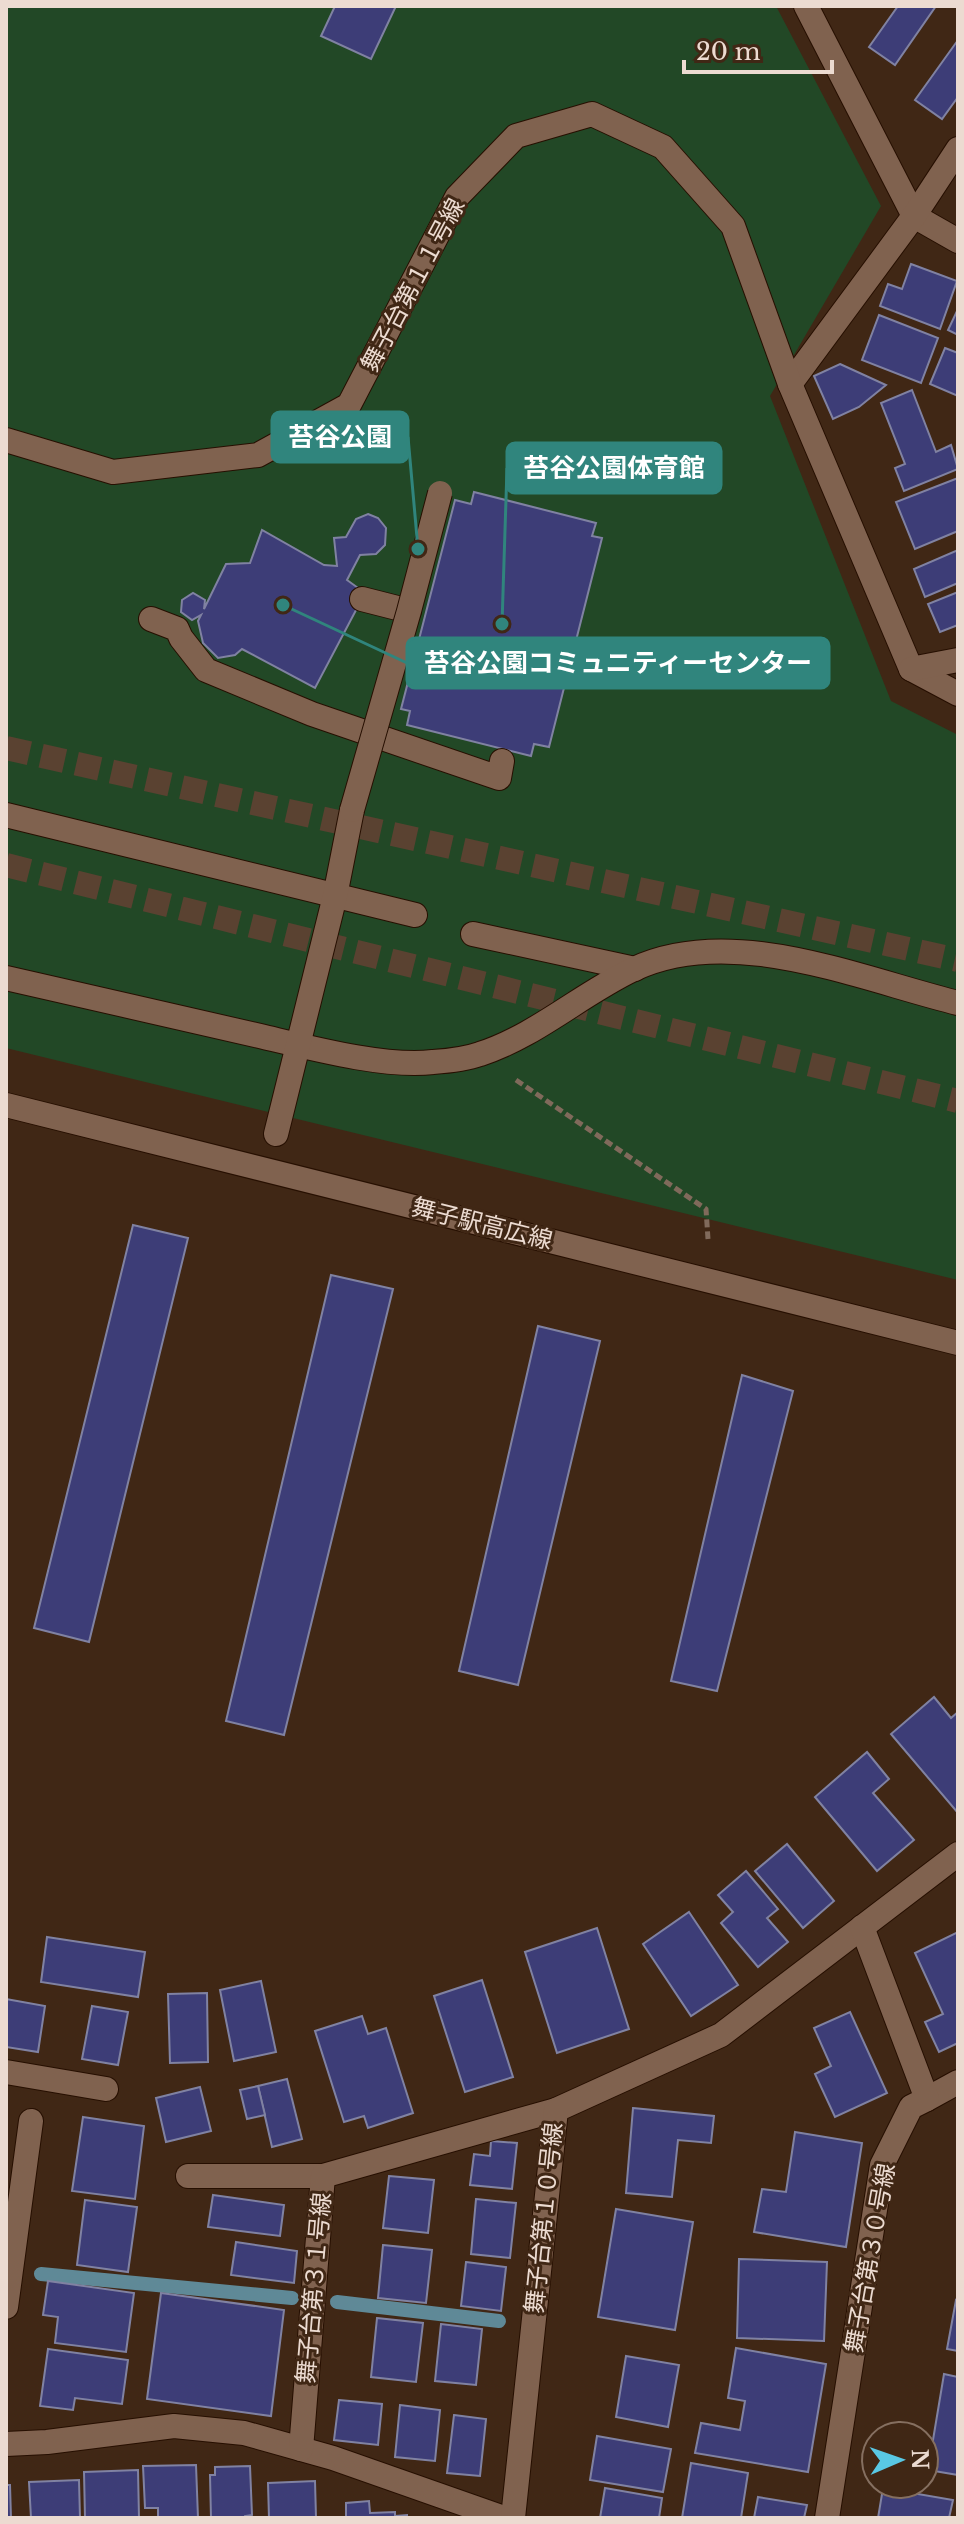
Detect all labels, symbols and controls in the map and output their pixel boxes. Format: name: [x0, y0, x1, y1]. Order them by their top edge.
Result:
scale bar: [684, 24, 832, 74]
text: 20 m: [696, 37, 761, 66]
street label: 舞子台第１１号線: [355, 193, 470, 376]
callout: 苔谷公園: [272, 412, 408, 462]
text: 苔谷公園: [288, 421, 392, 453]
callout: 苔谷公園体育館: [507, 443, 721, 493]
text: 苔谷公園体育館: [523, 452, 705, 484]
callout: 苔谷公園コミュニティーセンター: [407, 638, 829, 688]
text: 苔谷公園コミュニティーセンター: [424, 647, 812, 679]
street label: 舞子駅高広線: [409, 1192, 555, 1255]
street label: 舞子台第１０号線: [519, 2121, 568, 2315]
street label: 舞子台第３０号線: [839, 2161, 900, 2355]
street label: 舞子台第３１号線: [291, 2191, 336, 2385]
north arrow: [860, 2420, 940, 2500]
text: N: [906, 2449, 933, 2470]

